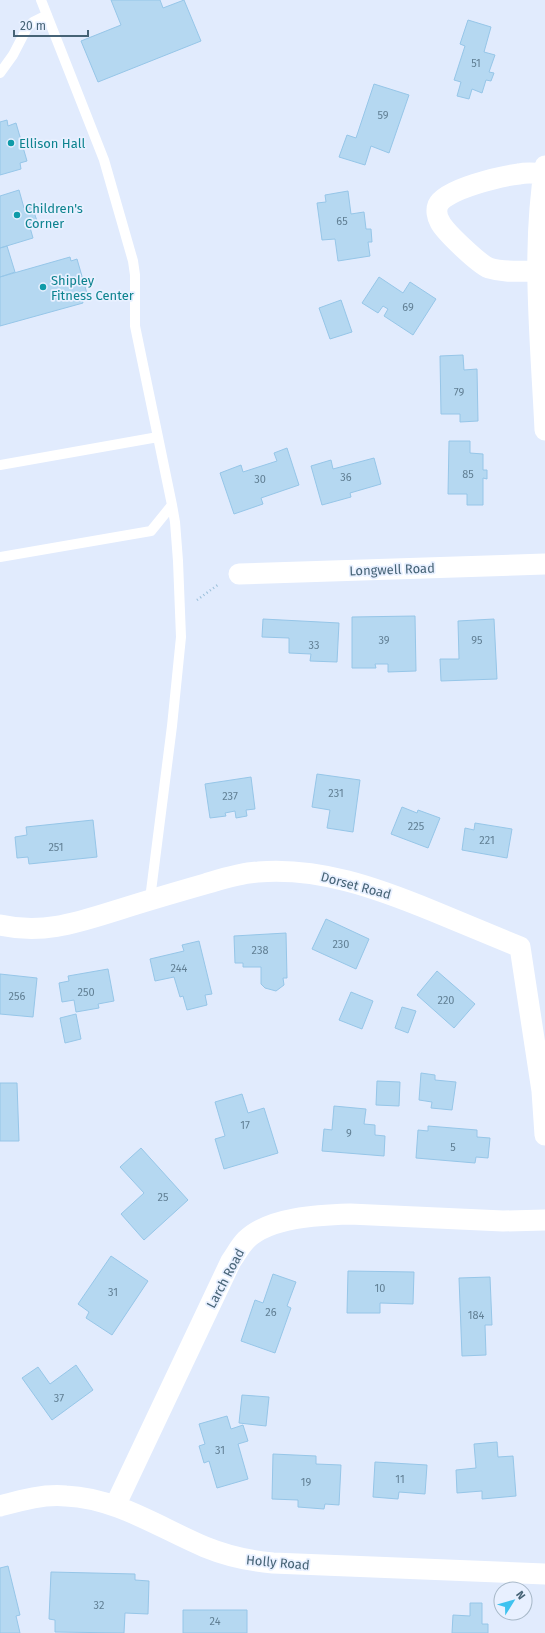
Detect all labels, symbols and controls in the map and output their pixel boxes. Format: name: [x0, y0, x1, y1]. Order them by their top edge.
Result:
scale bar: [14, 12, 88, 38]
text: 20 m: [20, 19, 46, 33]
house number: 51: [471, 57, 481, 70]
house number: 59: [377, 109, 389, 122]
place label: Ellison Hall: [19, 136, 85, 151]
marker: Ellison Hall: [6, 138, 16, 148]
place label: Children's Corner: [25, 201, 83, 231]
marker: Children's Corner: [12, 210, 22, 220]
house number: 65: [336, 215, 348, 228]
place label: Shipley Fitness Center: [51, 273, 134, 303]
marker: Shipley Fitness Center: [38, 282, 48, 292]
house number: 69: [402, 301, 414, 314]
house number: 79: [454, 386, 464, 399]
house number: 85: [462, 468, 474, 481]
house number: 36: [340, 471, 352, 484]
house number: 30: [254, 473, 266, 486]
street label: Longwell Road: [349, 561, 435, 578]
house number: 39: [378, 634, 390, 647]
house number: 95: [471, 634, 483, 647]
house number: 33: [309, 639, 319, 652]
house number: 231: [328, 787, 344, 800]
house number: 237: [222, 790, 238, 803]
house number: 225: [408, 820, 425, 833]
house number: 221: [479, 834, 495, 847]
house number: 251: [48, 841, 64, 854]
street label: Dorset Road: [319, 869, 393, 902]
house number: 230: [332, 938, 350, 951]
house number: 238: [252, 944, 268, 957]
house number: 244: [171, 962, 188, 975]
house number: 250: [77, 986, 95, 999]
house number: 256: [9, 990, 26, 1003]
house number: 220: [437, 994, 455, 1007]
house number: 17: [240, 1119, 250, 1132]
house number: 9: [346, 1127, 352, 1140]
house number: 5: [450, 1141, 456, 1154]
house number: 25: [158, 1191, 169, 1204]
street label: Larch Road: [203, 1246, 247, 1311]
house number: 10: [375, 1282, 385, 1295]
house number: 31: [108, 1286, 118, 1299]
house number: 26: [265, 1306, 277, 1319]
house number: 184: [468, 1309, 484, 1322]
house number: 37: [54, 1392, 64, 1405]
house number: 31: [215, 1444, 225, 1457]
house number: 11: [395, 1473, 405, 1486]
house number: 19: [301, 1476, 311, 1489]
street label: Holly Road: [246, 1552, 310, 1573]
north arrow: [493, 1581, 533, 1621]
text: N: [513, 1588, 528, 1602]
house number: 32: [94, 1599, 104, 1612]
house number: 24: [210, 1615, 221, 1628]

